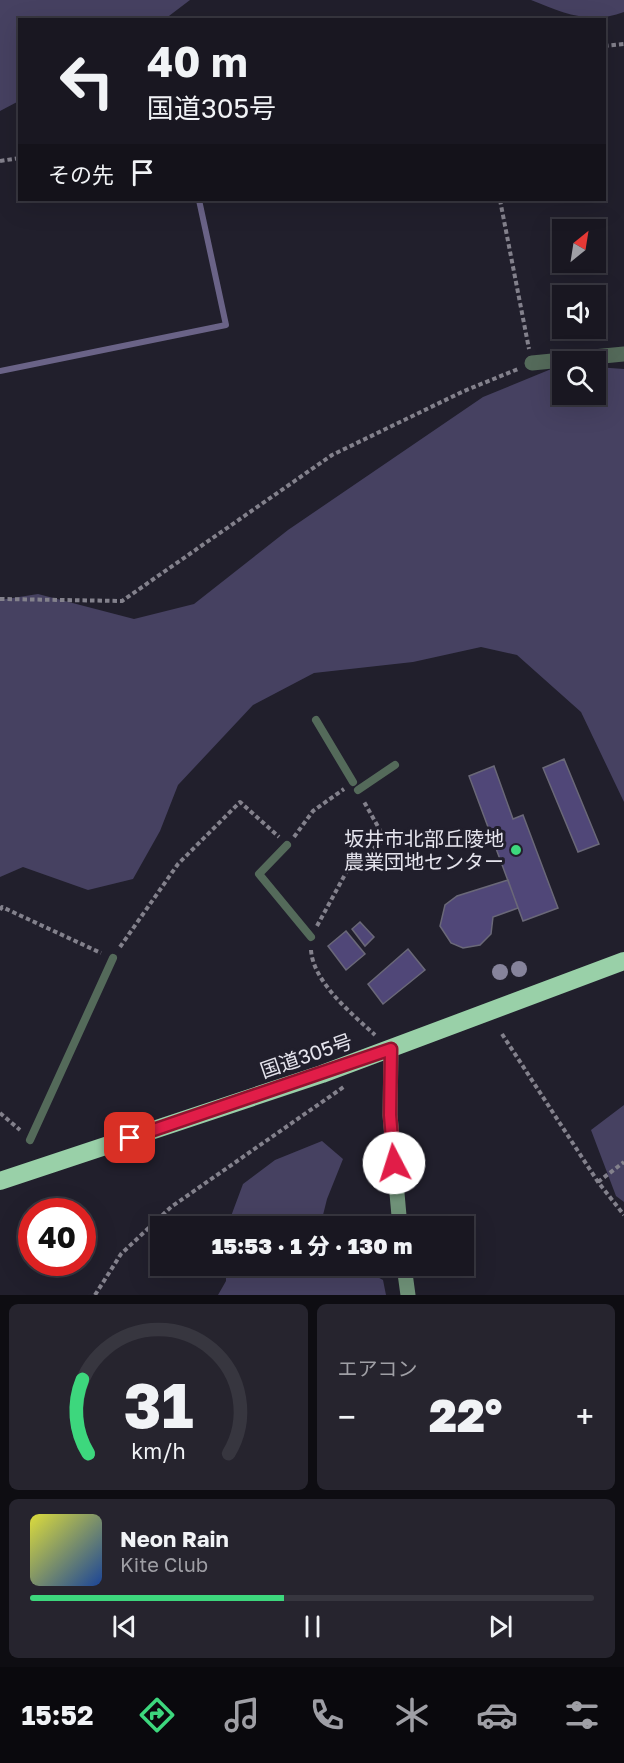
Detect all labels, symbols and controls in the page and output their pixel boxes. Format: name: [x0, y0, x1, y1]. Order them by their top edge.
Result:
text: 40 m: [147, 36, 248, 86]
icon: left: [48, 42, 126, 120]
text: 国道305号: [147, 92, 276, 124]
icon: arrive: [126, 156, 159, 189]
text: その先: [48, 161, 114, 188]
north arrow: [552, 219, 606, 273]
map controls: [552, 219, 606, 405]
button: sound: [552, 285, 606, 339]
button: search: [552, 351, 606, 405]
place label: 坂井市北部丘陵地 農業団地センター: [344, 826, 504, 873]
marker: 坂井市北部丘陵地 農業団地センター: [509, 843, 523, 857]
street label: 国道305号: [257, 1028, 355, 1082]
pin: [104, 1112, 155, 1163]
icon: arrive: [113, 1121, 146, 1154]
position arrow: [362, 1131, 426, 1195]
speed limit sign: 40: [18, 1198, 96, 1276]
text: 15:53 · 1 分 · 130 m: [212, 1232, 412, 1259]
text: エアコン: [338, 1356, 418, 1380]
text: 31: [123, 1367, 193, 1442]
text: 22°: [429, 1388, 502, 1442]
text: −: [338, 1397, 356, 1436]
text: +: [576, 1397, 594, 1436]
text: km/h: [131, 1438, 186, 1464]
text: Neon Rain: [120, 1525, 229, 1552]
text: Kite Club: [120, 1552, 208, 1576]
icon: previous: [108, 1610, 141, 1643]
icon: pause: [296, 1610, 329, 1643]
icon: next: [484, 1610, 517, 1643]
icon: directions: [136, 1694, 178, 1736]
icon: music: [221, 1694, 263, 1736]
icon: phone: [306, 1694, 348, 1736]
icon: climate: [391, 1694, 433, 1736]
icon: car: [476, 1694, 518, 1736]
icon: filters: [561, 1694, 603, 1736]
text: 15:52: [21, 1699, 93, 1731]

